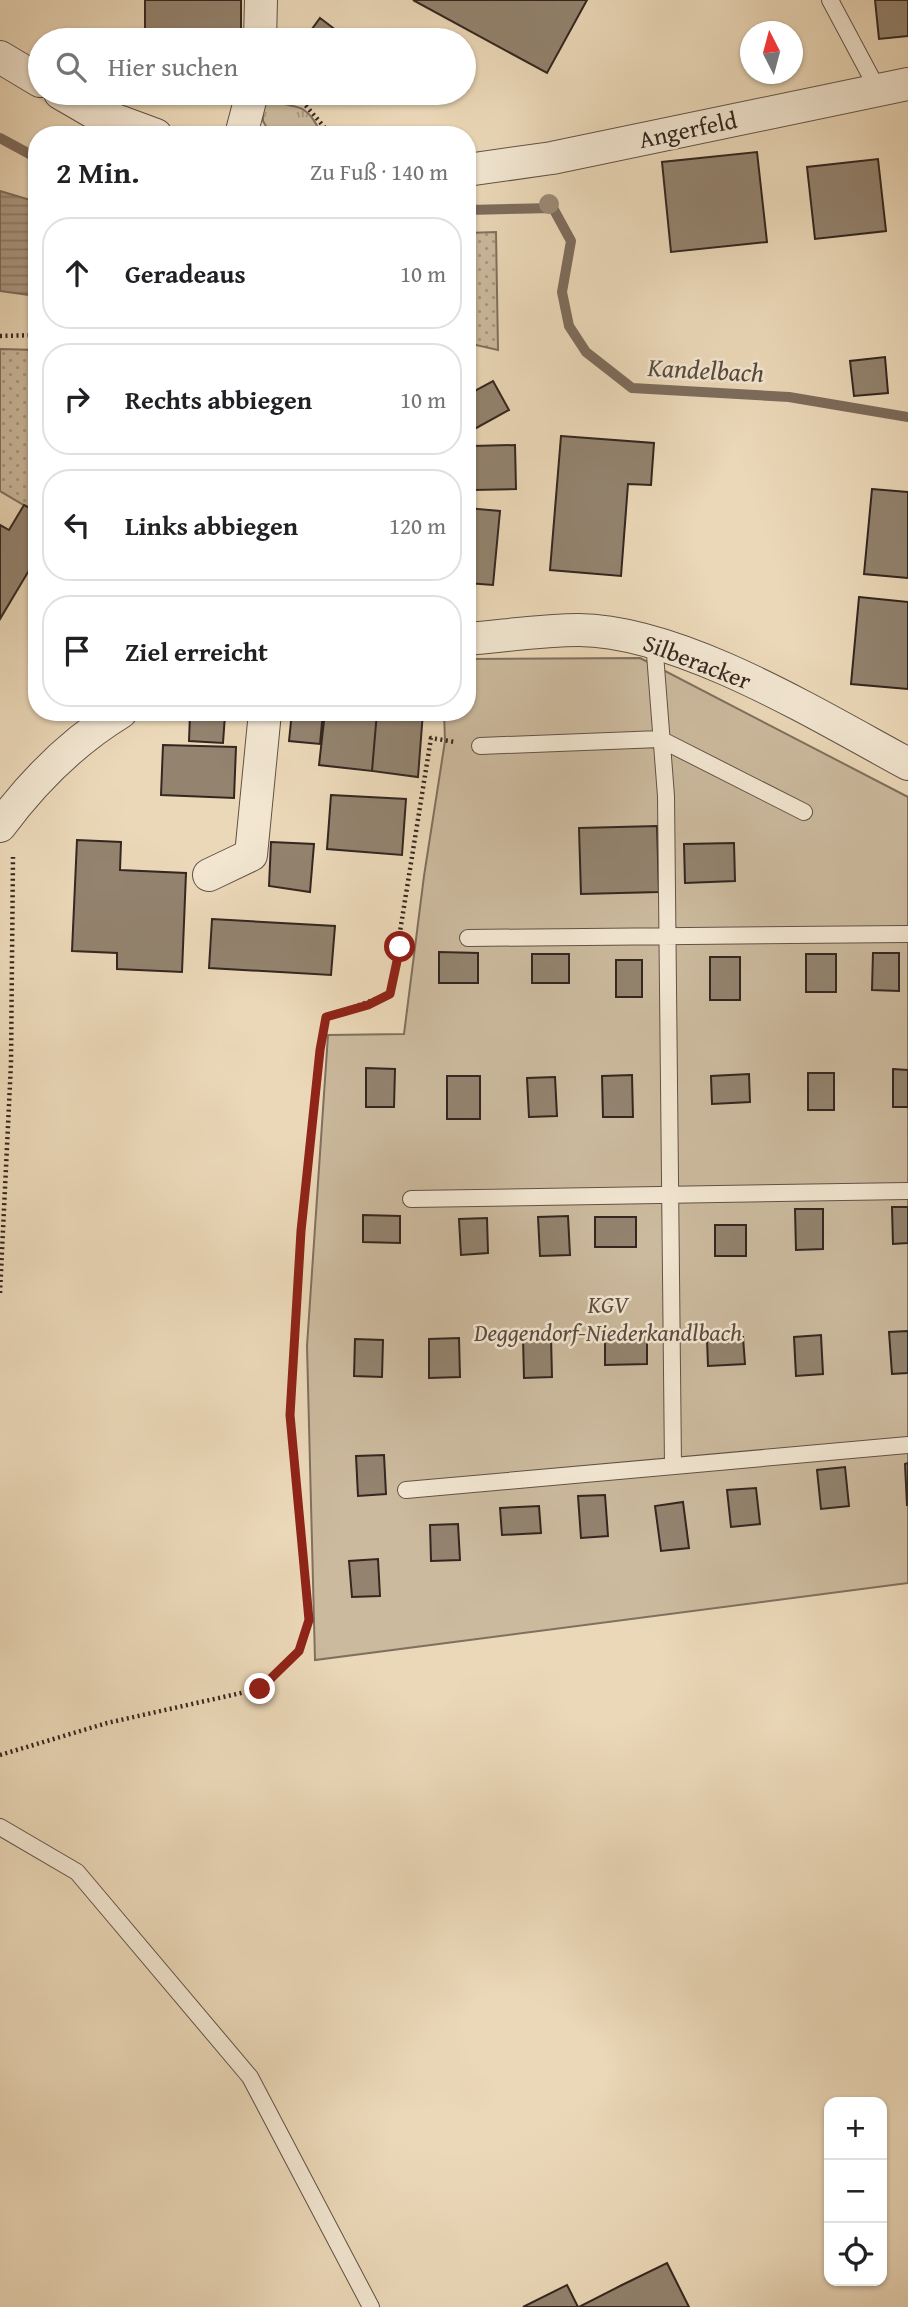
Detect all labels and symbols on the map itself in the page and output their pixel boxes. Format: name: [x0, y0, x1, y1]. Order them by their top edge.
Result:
north arrow: [740, 21, 803, 84]
street label: Angerfeld: [636, 102, 740, 157]
water label: Kandelbach: [646, 347, 765, 392]
street label: Silberacker: [638, 625, 756, 698]
route start: [384, 931, 415, 962]
park label: KGV Deggendorf-Niederkandlbach: [473, 1287, 742, 1350]
route end: [244, 1673, 275, 1704]

